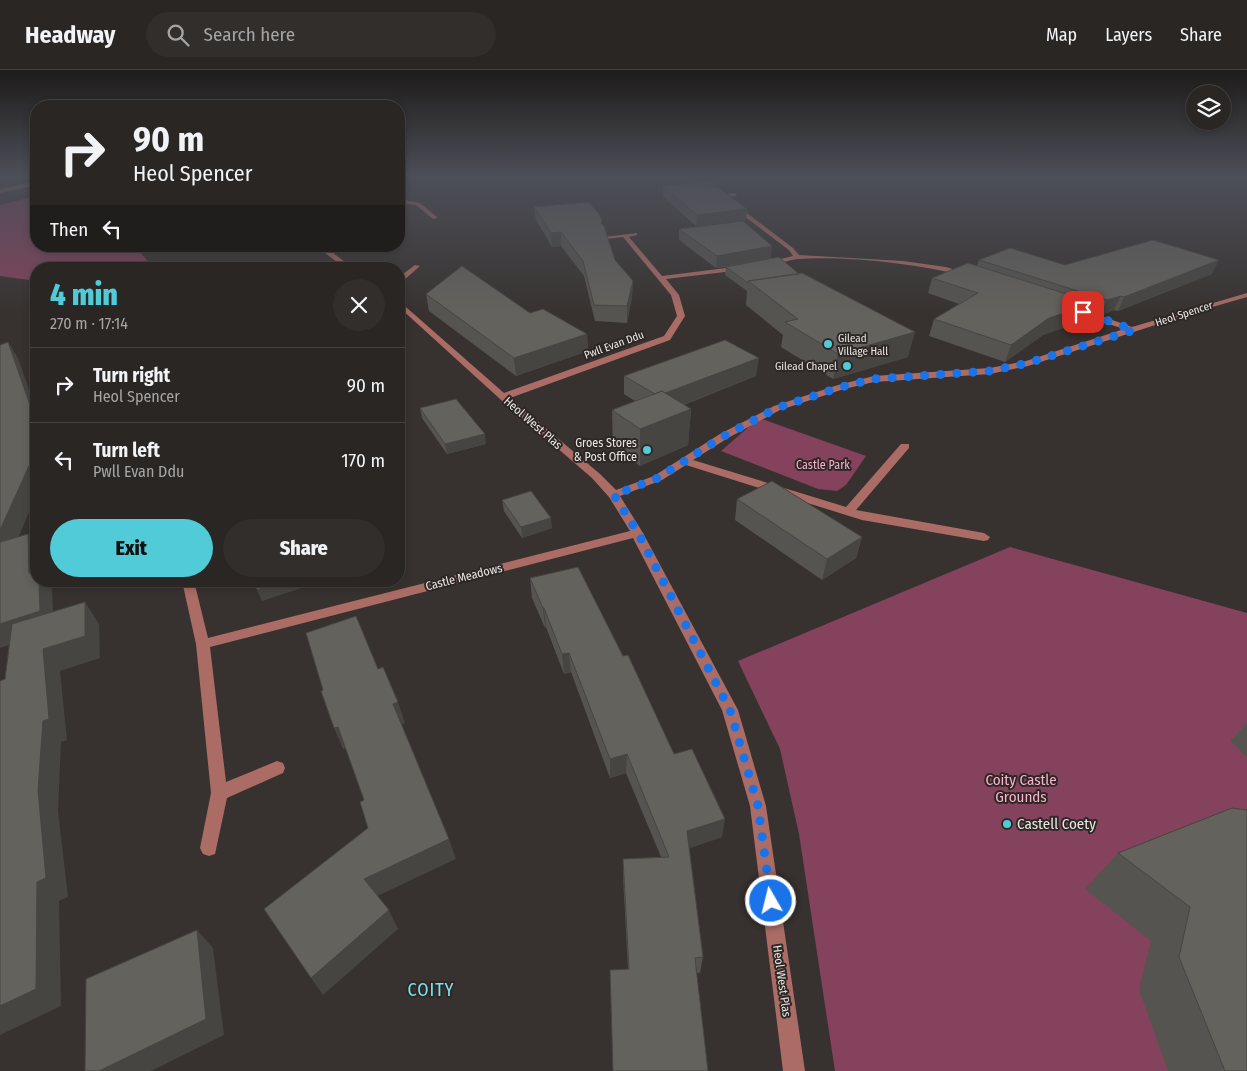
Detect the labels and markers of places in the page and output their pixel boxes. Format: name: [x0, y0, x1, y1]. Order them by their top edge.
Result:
pin: [1062, 291, 1104, 333]
place label: Gilead Village Hall: [838, 332, 888, 358]
marker: Gilead Village Hall: [822, 338, 834, 350]
place label: Gilead Chapel: [775, 360, 837, 373]
marker: Gilead Chapel: [841, 360, 853, 372]
place label: Groes Stores & Post Office: [574, 436, 637, 464]
marker: Groes Stores & Post Office: [641, 444, 653, 456]
place label: Castell Coety: [1017, 815, 1096, 833]
marker: Castell Coety: [1001, 818, 1013, 830]

